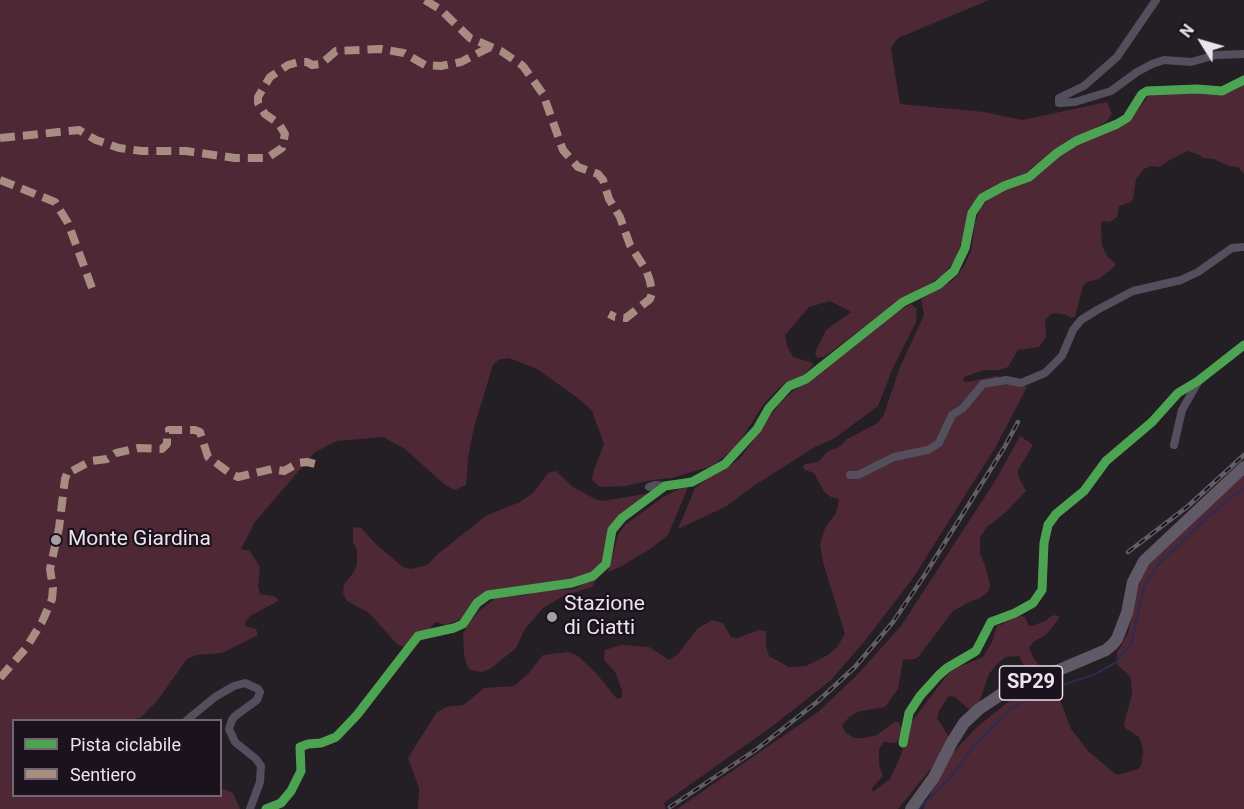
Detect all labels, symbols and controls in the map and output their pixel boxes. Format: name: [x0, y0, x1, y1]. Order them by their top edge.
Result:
north arrow: [1172, 12, 1232, 72]
text: N: [1176, 21, 1198, 41]
place label: Monte Giardina: [68, 527, 211, 553]
marker: Monte Giardina: [49, 533, 63, 547]
place label: Stazione di Ciatti: [564, 592, 645, 642]
marker: Stazione di Ciatti: [545, 610, 559, 624]
road number: SP29: [1000, 666, 1062, 700]
legend: [12, 719, 222, 797]
text: Pista ciclabile: [70, 734, 181, 755]
text: Sentiero: [70, 764, 136, 785]

